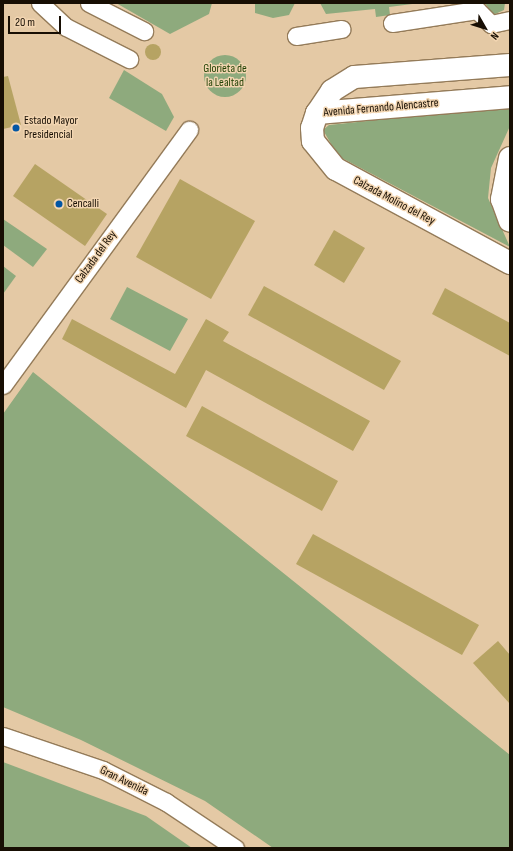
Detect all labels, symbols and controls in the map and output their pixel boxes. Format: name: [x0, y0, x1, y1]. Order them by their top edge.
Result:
scale bar: [10, 8, 63, 34]
north arrow: [465, 8, 505, 48]
text: 20 m: [15, 15, 35, 30]
text: N: [488, 29, 502, 42]
park label: Glorieta de la Lealtad: [203, 62, 247, 90]
street label: Avenida Fernando Alencastre: [323, 96, 439, 120]
place label: Estado Mayor Presidencial: [24, 114, 78, 142]
marker: Estado Mayor Presidencial: [11, 123, 21, 133]
street label: Calzada Molino del Rey: [351, 173, 437, 229]
place label: Cencalli: [67, 197, 99, 211]
marker: Cencalli: [54, 199, 64, 209]
street label: Calzada del Rey: [72, 228, 120, 286]
street label: Gran Avenida: [97, 763, 151, 799]

